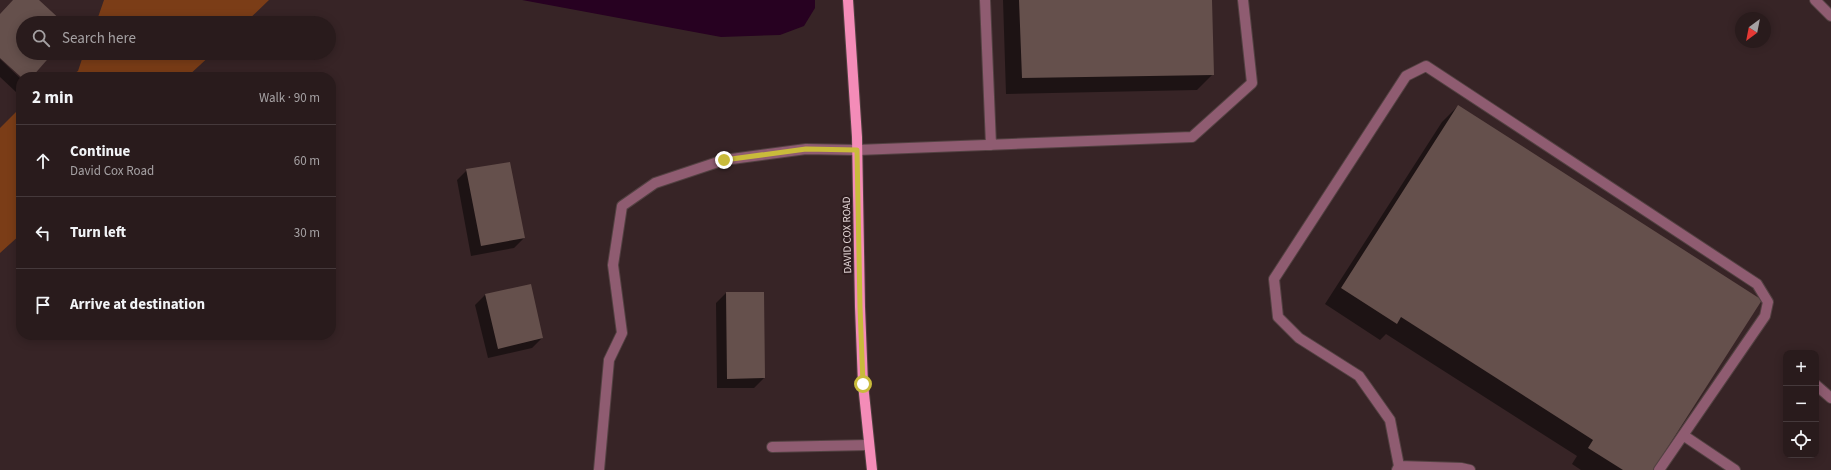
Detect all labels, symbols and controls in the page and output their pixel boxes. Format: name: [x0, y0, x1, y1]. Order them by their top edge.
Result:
north arrow: [1735, 12, 1771, 48]
search box: [16, 16, 336, 60]
icon: search: [30, 27, 52, 49]
text: Search here: [62, 28, 136, 49]
text: 2 min: [32, 86, 73, 110]
text: Walk · 90 m: [259, 89, 320, 107]
text: Continue: [70, 141, 130, 162]
icon: ahead: [32, 150, 54, 172]
route end: [715, 151, 733, 169]
text: 60 m: [294, 152, 320, 170]
text: David Cox Road: [70, 162, 154, 180]
street label: DAVID COX ROAD: [839, 196, 855, 274]
icon: left: [32, 222, 54, 244]
text: Turn left: [70, 222, 126, 243]
text: 30 m: [294, 224, 320, 242]
icon: arrive: [32, 294, 54, 316]
text: Arrive at destination: [70, 294, 205, 315]
map controls: [1783, 350, 1819, 458]
button: +: [1783, 350, 1819, 386]
route start: [854, 375, 872, 393]
button: −: [1783, 386, 1819, 422]
button: locate: [1783, 422, 1819, 458]

